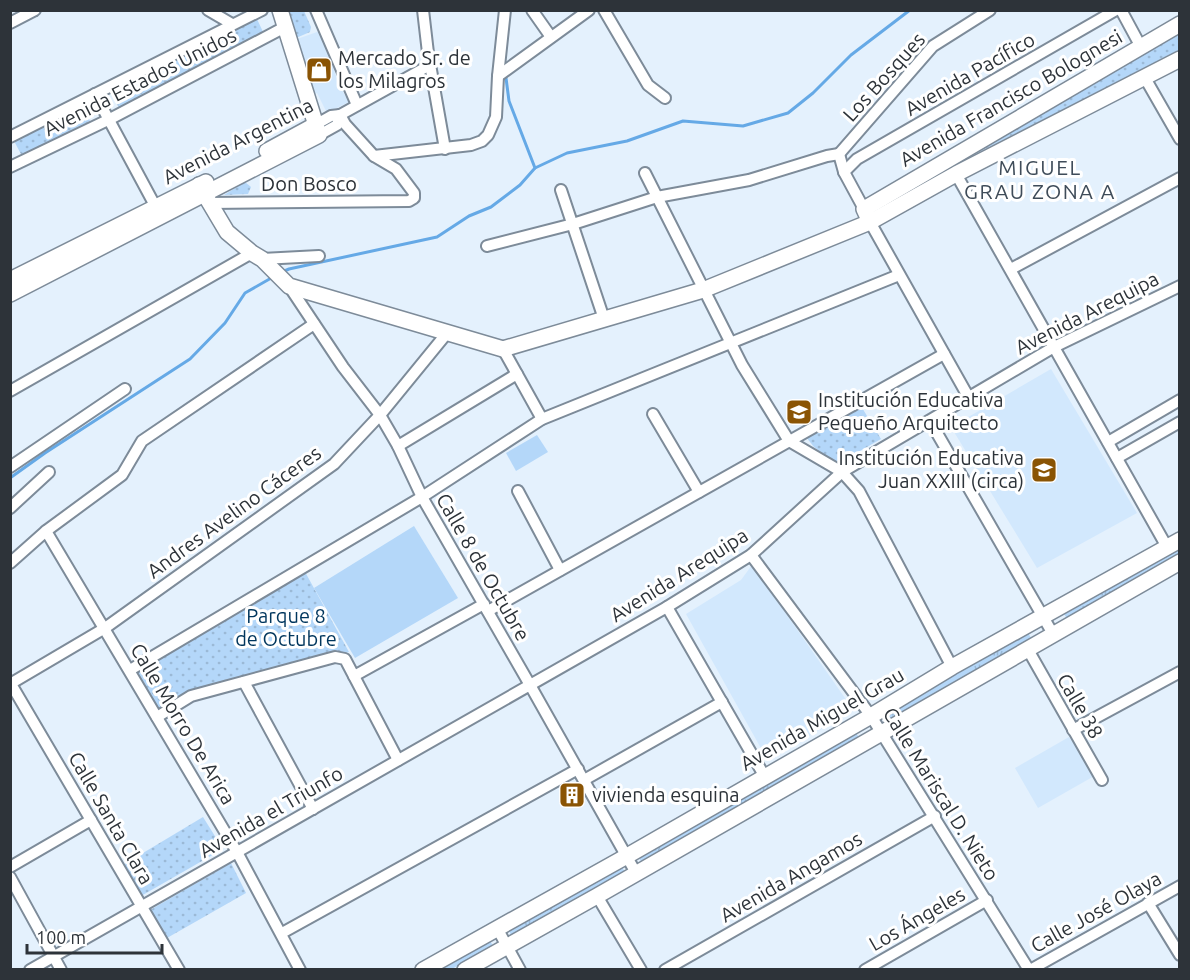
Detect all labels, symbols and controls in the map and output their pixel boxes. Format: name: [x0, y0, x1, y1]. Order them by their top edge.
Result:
street label: Avenida Estados Unidos: [40, 23, 240, 140]
street label: Avenida Francisco Bolognesi: [895, 24, 1126, 171]
street label: Avenida Pacífico: [901, 27, 1039, 120]
street label: Los Bosques: [838, 28, 929, 126]
place label: Mercado Sr. de los Milagros: [338, 46, 471, 92]
shop icon: Mercado Sr. de los Milagros: [304, 55, 334, 85]
street label: Avenida Argentina: [159, 93, 317, 188]
district label: MIGUEL GRAU ZONA A: [964, 155, 1116, 203]
street label: Don Bosco: [261, 172, 357, 195]
street label: Avenida Arequipa: [1011, 266, 1162, 359]
place label: Institución Educativa Pequeño Arquitecto: [818, 388, 1003, 434]
school or university icon: Institución Educativa Pequeño Arquitecto: [784, 397, 814, 427]
street label: Andres Avelino Cáceres: [142, 441, 325, 582]
place label: Institución Educativa Juan XXIII (circa): [839, 446, 1024, 492]
school or university icon: Institución Educativa Juan XXIII (circa): [1029, 455, 1059, 485]
street label: Calle 8 de Octubre: [432, 489, 535, 644]
street label: Avenida Arequipa: [606, 523, 752, 626]
park label: Parque 8 de Octubre: [235, 604, 337, 650]
street label: Calle Morro De Arica: [126, 639, 241, 808]
street label: Avenida Miguel Grau: [736, 662, 908, 775]
street label: Calle 38: [1053, 669, 1108, 742]
street label: Calle Mariscal D. Nieto: [879, 703, 1004, 884]
street label: Calle Santa Clara: [64, 747, 159, 888]
street label: Avenida el Triunfo: [195, 761, 347, 862]
building icon: vivienda esquina: [557, 780, 587, 810]
place label: vivienda esquina: [592, 783, 740, 806]
street label: Avenida Angamos: [716, 827, 866, 927]
street label: Calle José Olaya: [1027, 866, 1165, 957]
street label: Los Ángeles: [865, 882, 969, 955]
scale bar: [27, 917, 162, 955]
text: 100 m: [36, 927, 86, 947]

